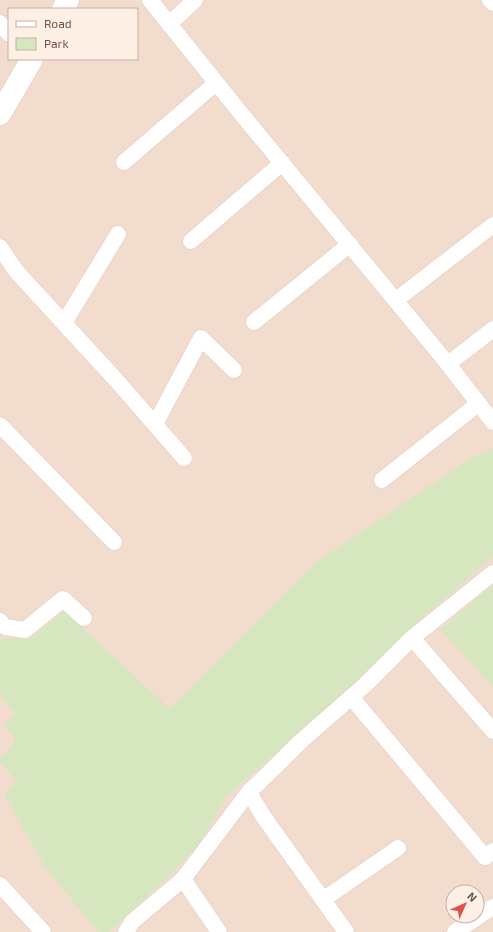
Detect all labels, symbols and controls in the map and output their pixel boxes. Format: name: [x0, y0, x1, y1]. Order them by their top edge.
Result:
legend: [8, 8, 138, 60]
text: Road: [44, 16, 72, 30]
text: Park: [44, 36, 69, 50]
north arrow: [445, 884, 485, 924]
text: N: [465, 889, 480, 904]

